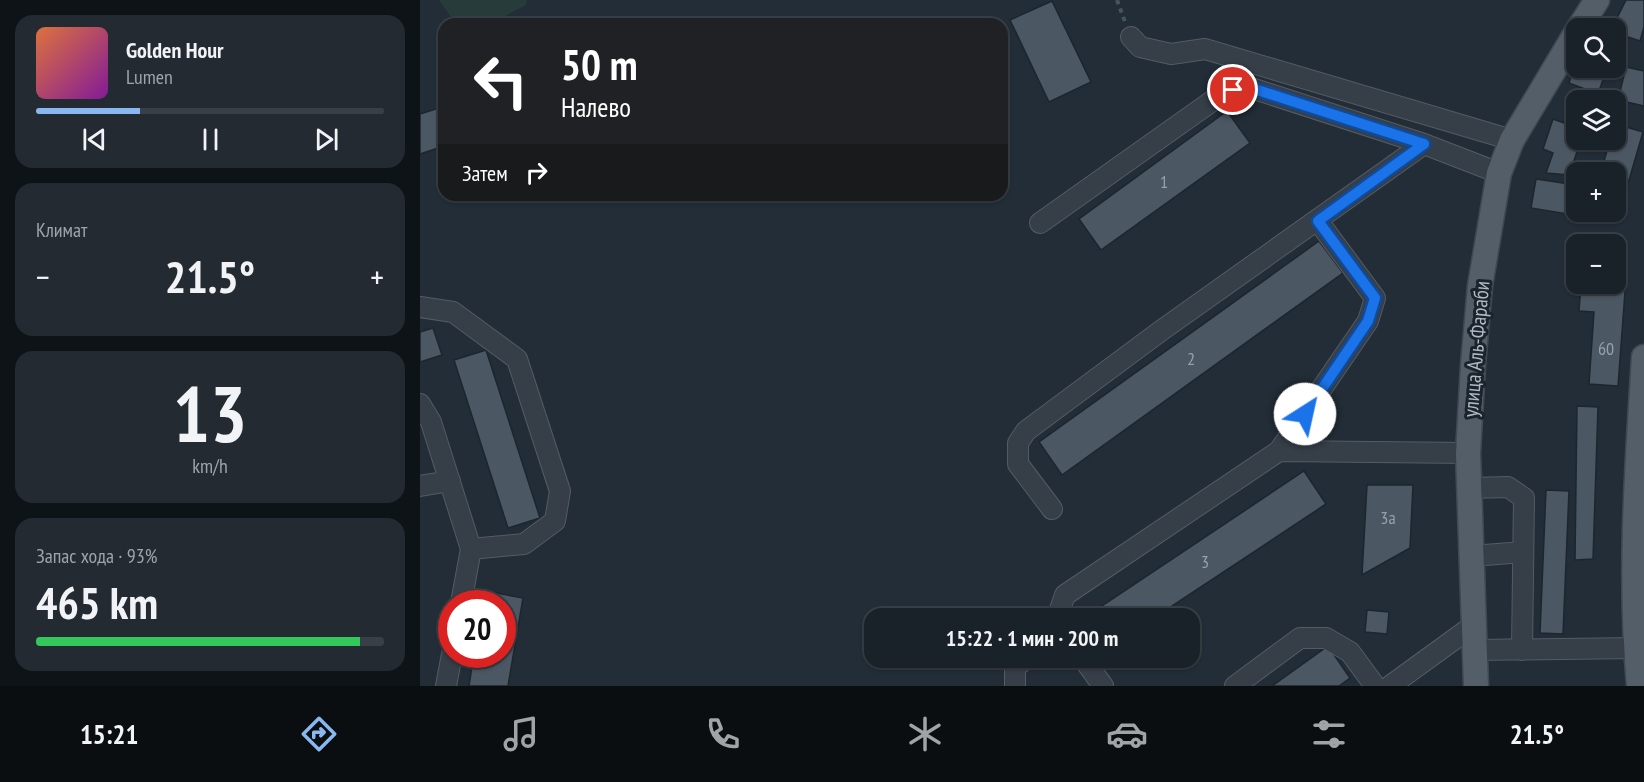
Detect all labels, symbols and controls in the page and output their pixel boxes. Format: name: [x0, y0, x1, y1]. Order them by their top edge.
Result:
map controls: [1566, 18, 1626, 294]
button: search: [1566, 18, 1626, 78]
text: Golden Hour: [126, 36, 224, 64]
text: 50 m: [561, 37, 638, 92]
icon: left: [462, 42, 540, 120]
text: Lumen: [126, 64, 173, 90]
pin: [1207, 64, 1258, 115]
icon: arrive: [1216, 73, 1249, 106]
text: Налево: [561, 90, 631, 124]
button: layers: [1566, 90, 1626, 150]
icon: previous: [78, 123, 111, 156]
icon: pause: [194, 123, 227, 156]
icon: next: [310, 123, 343, 156]
icon: right: [520, 156, 553, 189]
text: Затем: [462, 159, 508, 187]
button: +: [1566, 162, 1626, 222]
house number: 1: [1160, 170, 1168, 193]
text: Климат: [36, 217, 87, 243]
button: −: [1566, 234, 1626, 294]
text: 21.5°: [165, 247, 255, 305]
text: −: [36, 255, 50, 298]
text: +: [370, 255, 384, 298]
street label: улица Аль-Фараби: [1457, 280, 1495, 418]
house number: 60: [1598, 337, 1614, 360]
house number: 2: [1187, 347, 1195, 370]
text: 13: [173, 363, 247, 464]
position arrow: [1273, 382, 1337, 446]
text: km/h: [192, 453, 228, 479]
house number: 3а: [1380, 506, 1396, 529]
text: Запас хода · 93%: [36, 543, 157, 569]
house number: 3: [1201, 550, 1209, 573]
text: 465 km: [36, 573, 158, 631]
speed limit sign: 20: [438, 590, 516, 668]
text: 15:22 · 1 мин · 200 m: [946, 624, 1118, 652]
icon: directions: [298, 713, 340, 755]
icon: music: [500, 713, 542, 755]
icon: phone: [702, 713, 744, 755]
icon: climate: [904, 713, 946, 755]
icon: car: [1106, 713, 1148, 755]
icon: filters: [1308, 713, 1350, 755]
text: 15:21: [80, 717, 138, 751]
text: 21.5°: [1510, 717, 1564, 751]

